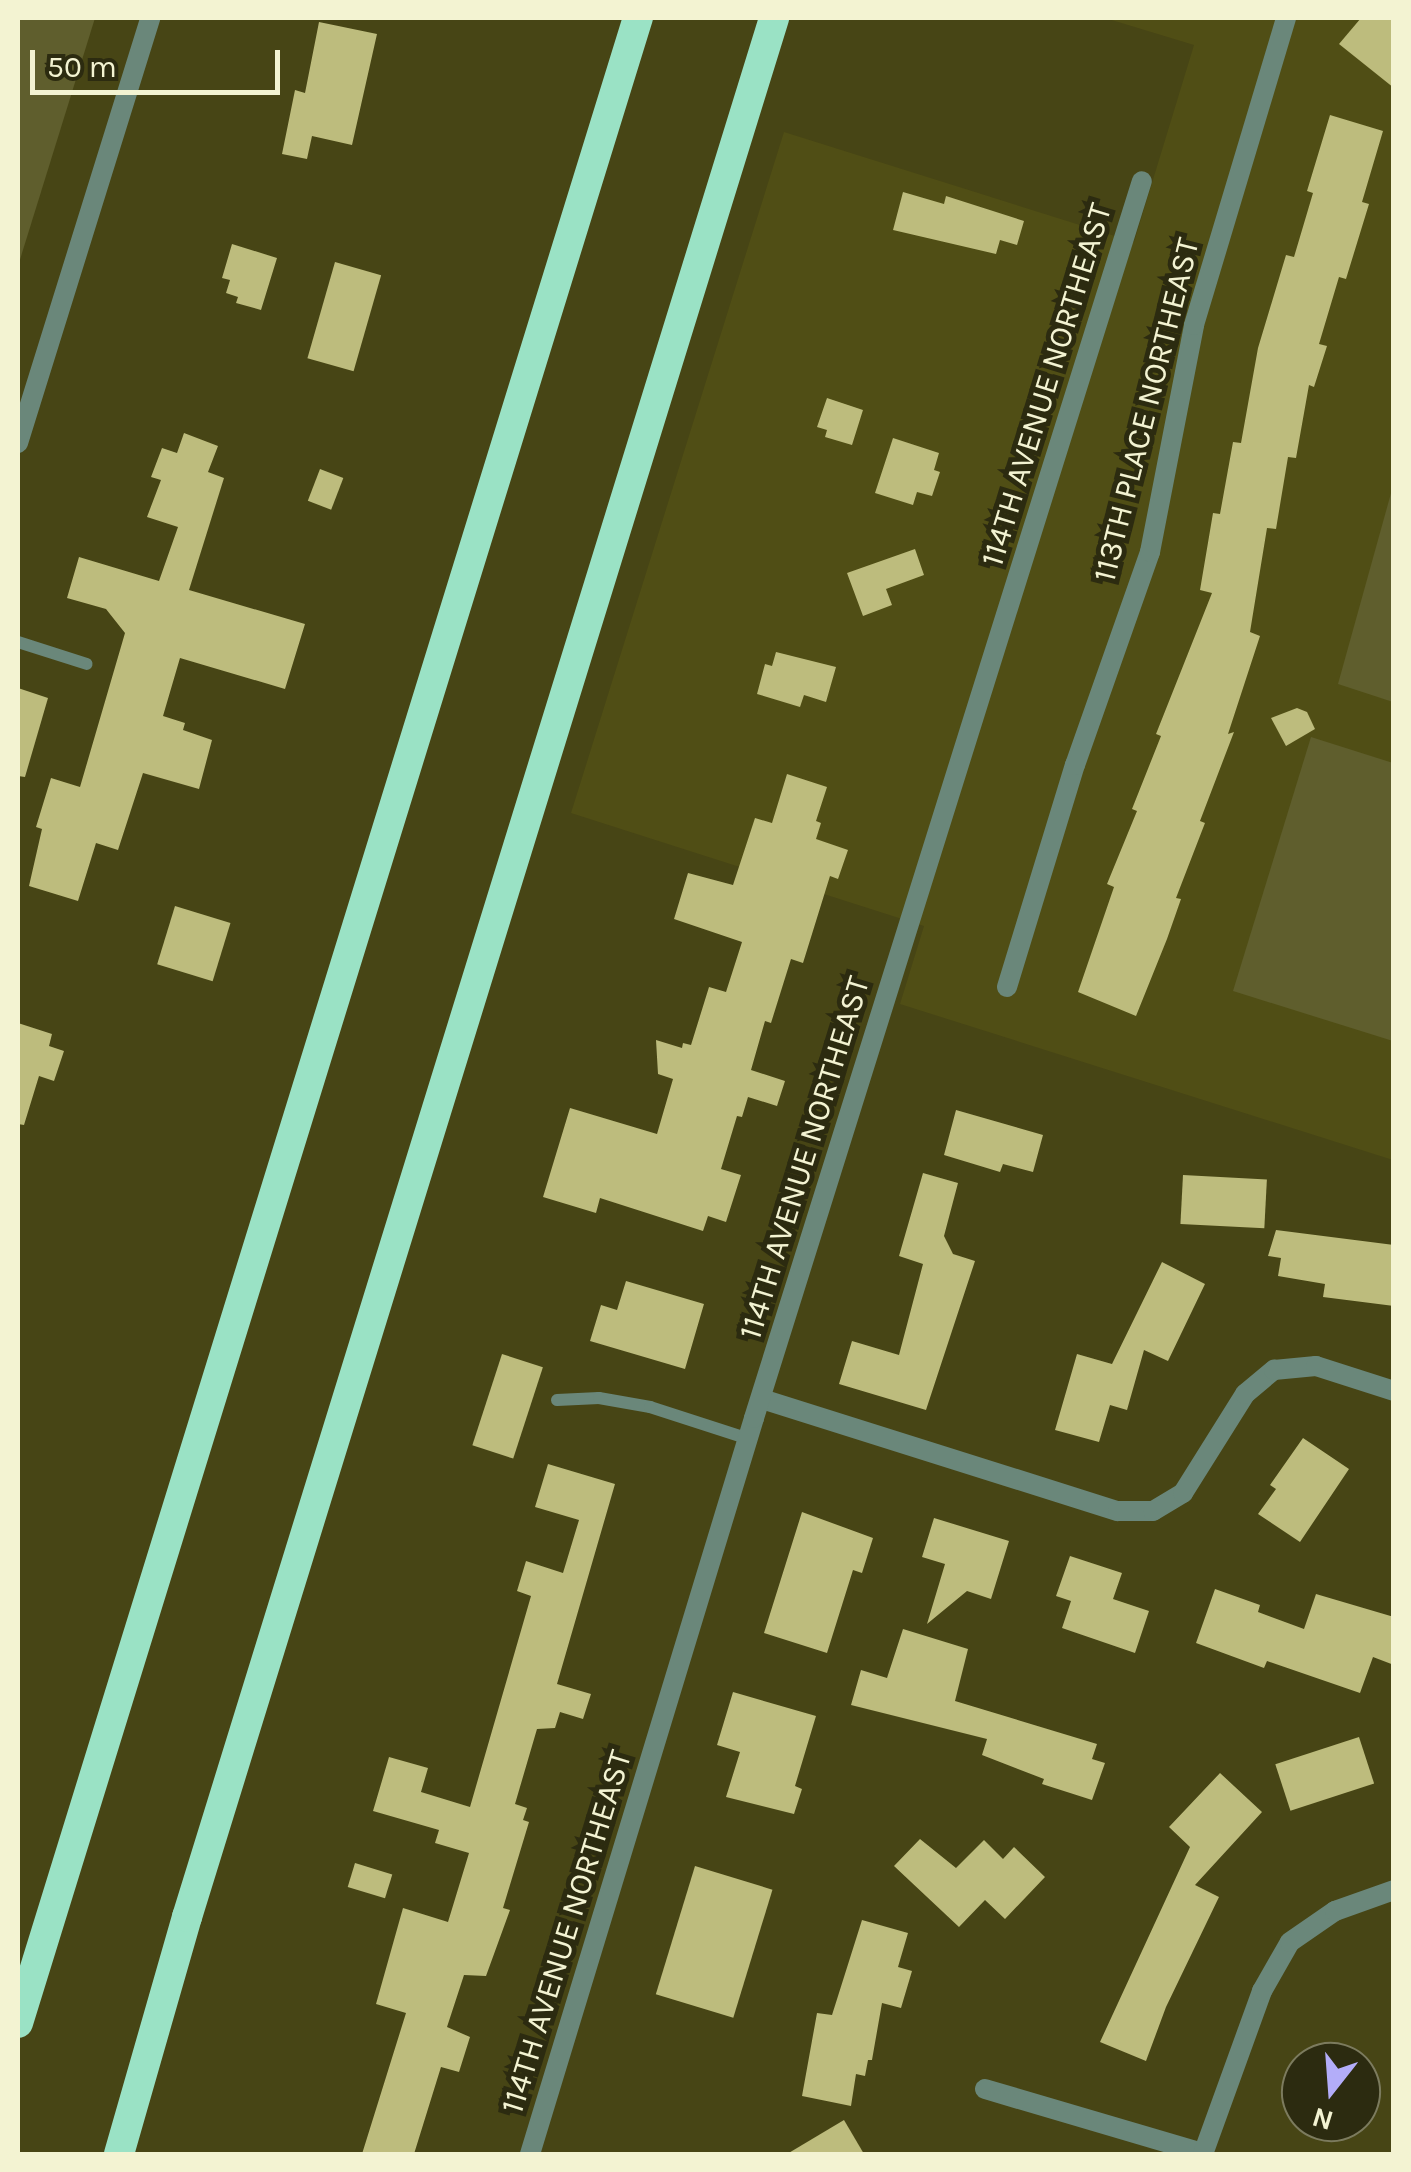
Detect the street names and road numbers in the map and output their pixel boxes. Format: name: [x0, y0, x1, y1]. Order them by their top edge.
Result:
street label: 114TH AVENUE NORTHEAST: [974, 199, 1120, 571]
street label: 113TH PLACE NORTHEAST: [1086, 234, 1208, 586]
street label: 114TH AVENUE NORTHEAST: [732, 972, 878, 1344]
street label: 114TH AVENUE NORTHEAST: [494, 1746, 640, 2118]

